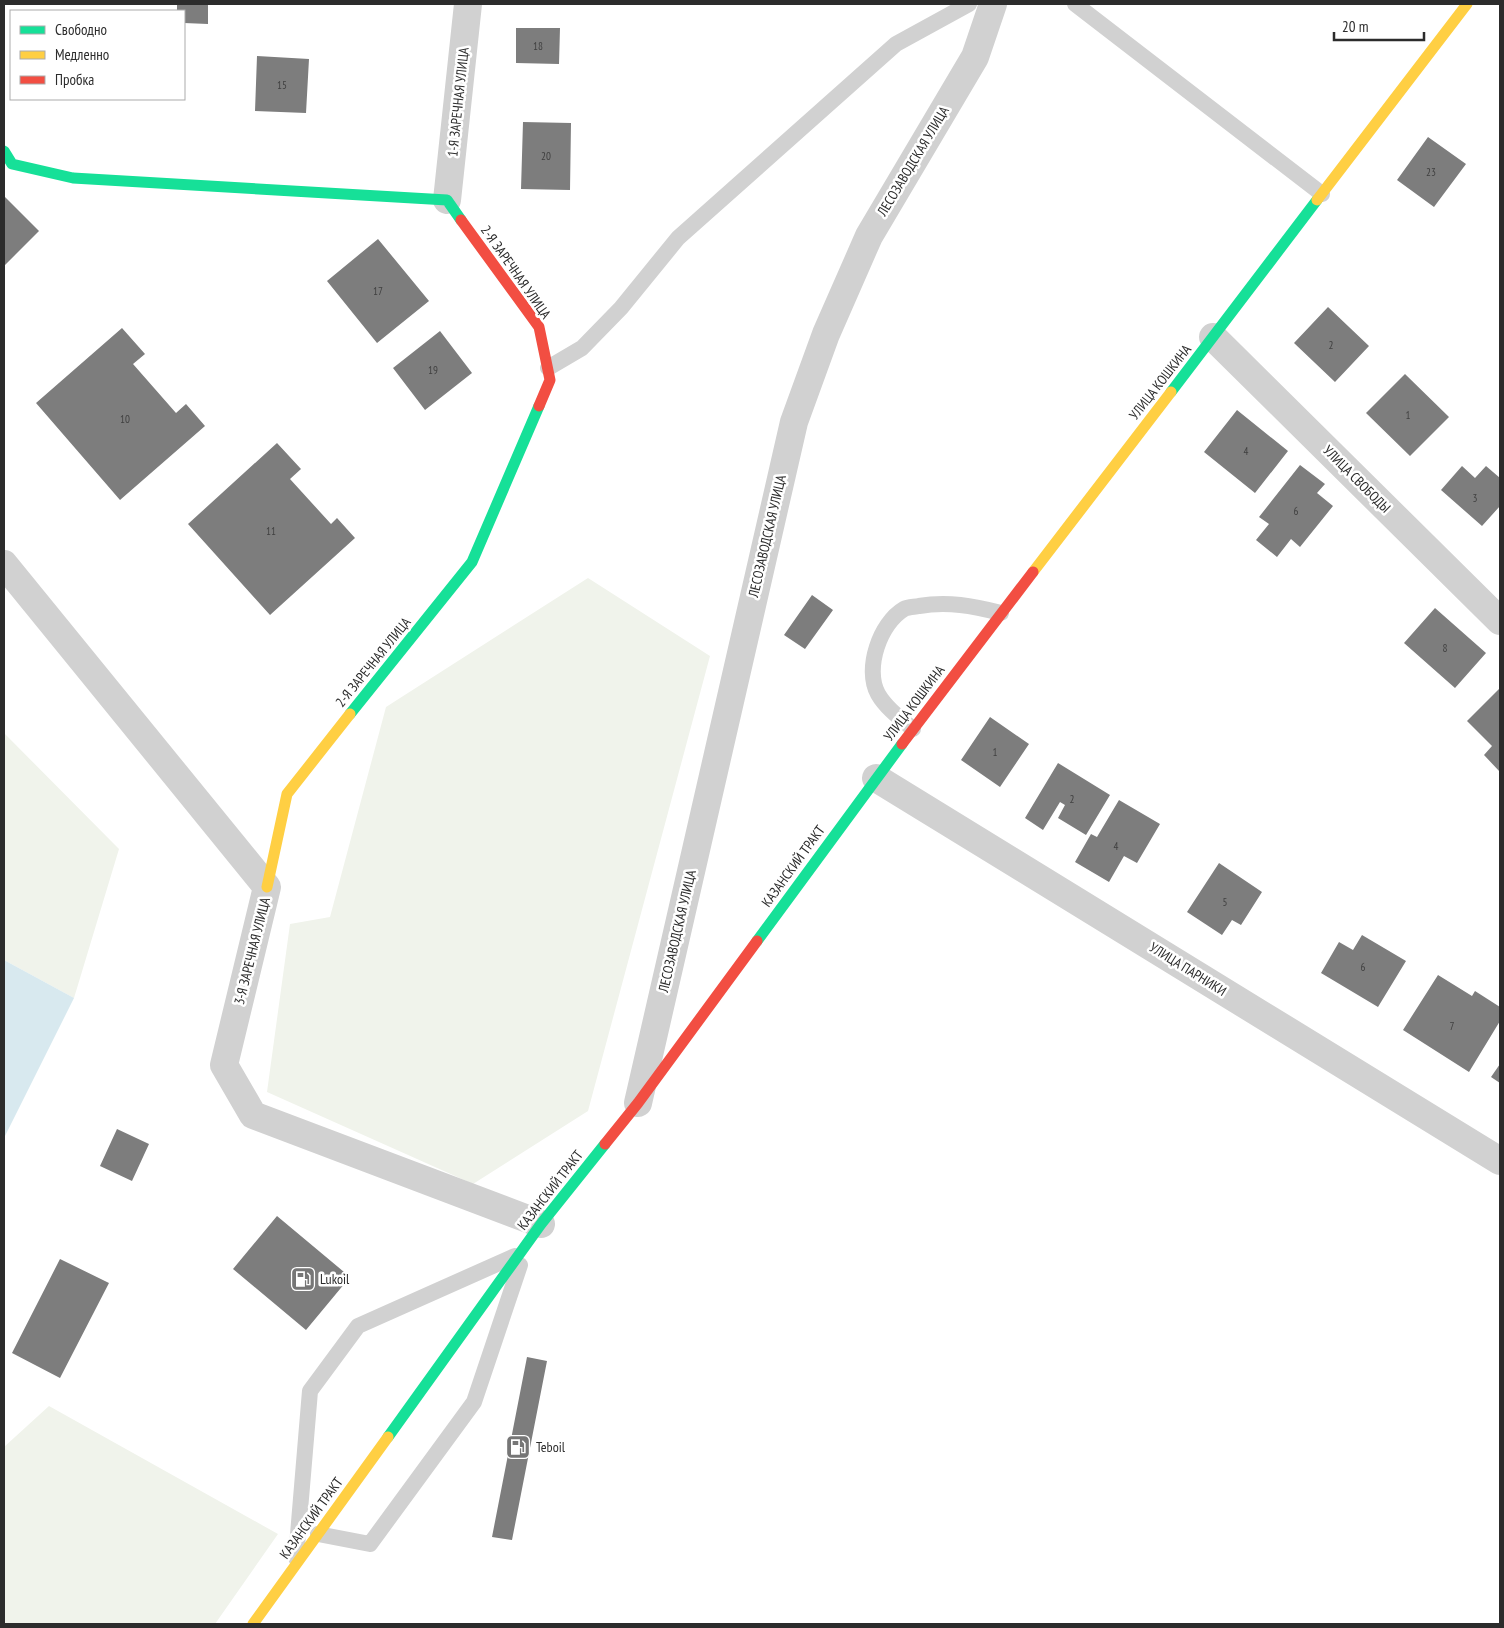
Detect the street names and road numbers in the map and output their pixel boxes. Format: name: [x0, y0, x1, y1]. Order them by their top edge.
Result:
street label: 1-Я ЗАРЕЧНАЯ УЛИЦА: [443, 46, 473, 158]
street label: ЛЕСОЗАВОДСКАЯ УЛИЦА: [873, 102, 953, 220]
street label: 2-Я ЗАРЕЧНАЯ УЛИЦА: [477, 222, 555, 323]
street label: УЛИЦА КОШКИНА: [1125, 341, 1195, 423]
street label: УЛИЦА СВОБОДЫ: [1319, 441, 1395, 517]
street label: ЛЕСОЗАВОДСКАЯ УЛИЦА: [744, 473, 790, 600]
street label: 2-Я ЗАРЕЧНАЯ УЛИЦА: [331, 613, 415, 710]
street label: УЛИЦА КОШКИНА: [880, 661, 949, 745]
street label: КАЗАНСКИЙ ТРАКТ: [757, 821, 829, 910]
street label: ЛЕСОЗАВОДСКАЯ УЛИЦА: [654, 868, 700, 995]
street label: 3-Я ЗАРЕЧНАЯ УЛИЦА: [230, 895, 274, 1007]
street label: УЛИЦА ПАРНИКИ: [1146, 938, 1230, 1000]
street label: КАЗАНСКИЙ ТРАКТ: [513, 1146, 587, 1233]
street label: КАЗАНСКИЙ ТРАКТ: [275, 1473, 347, 1562]

